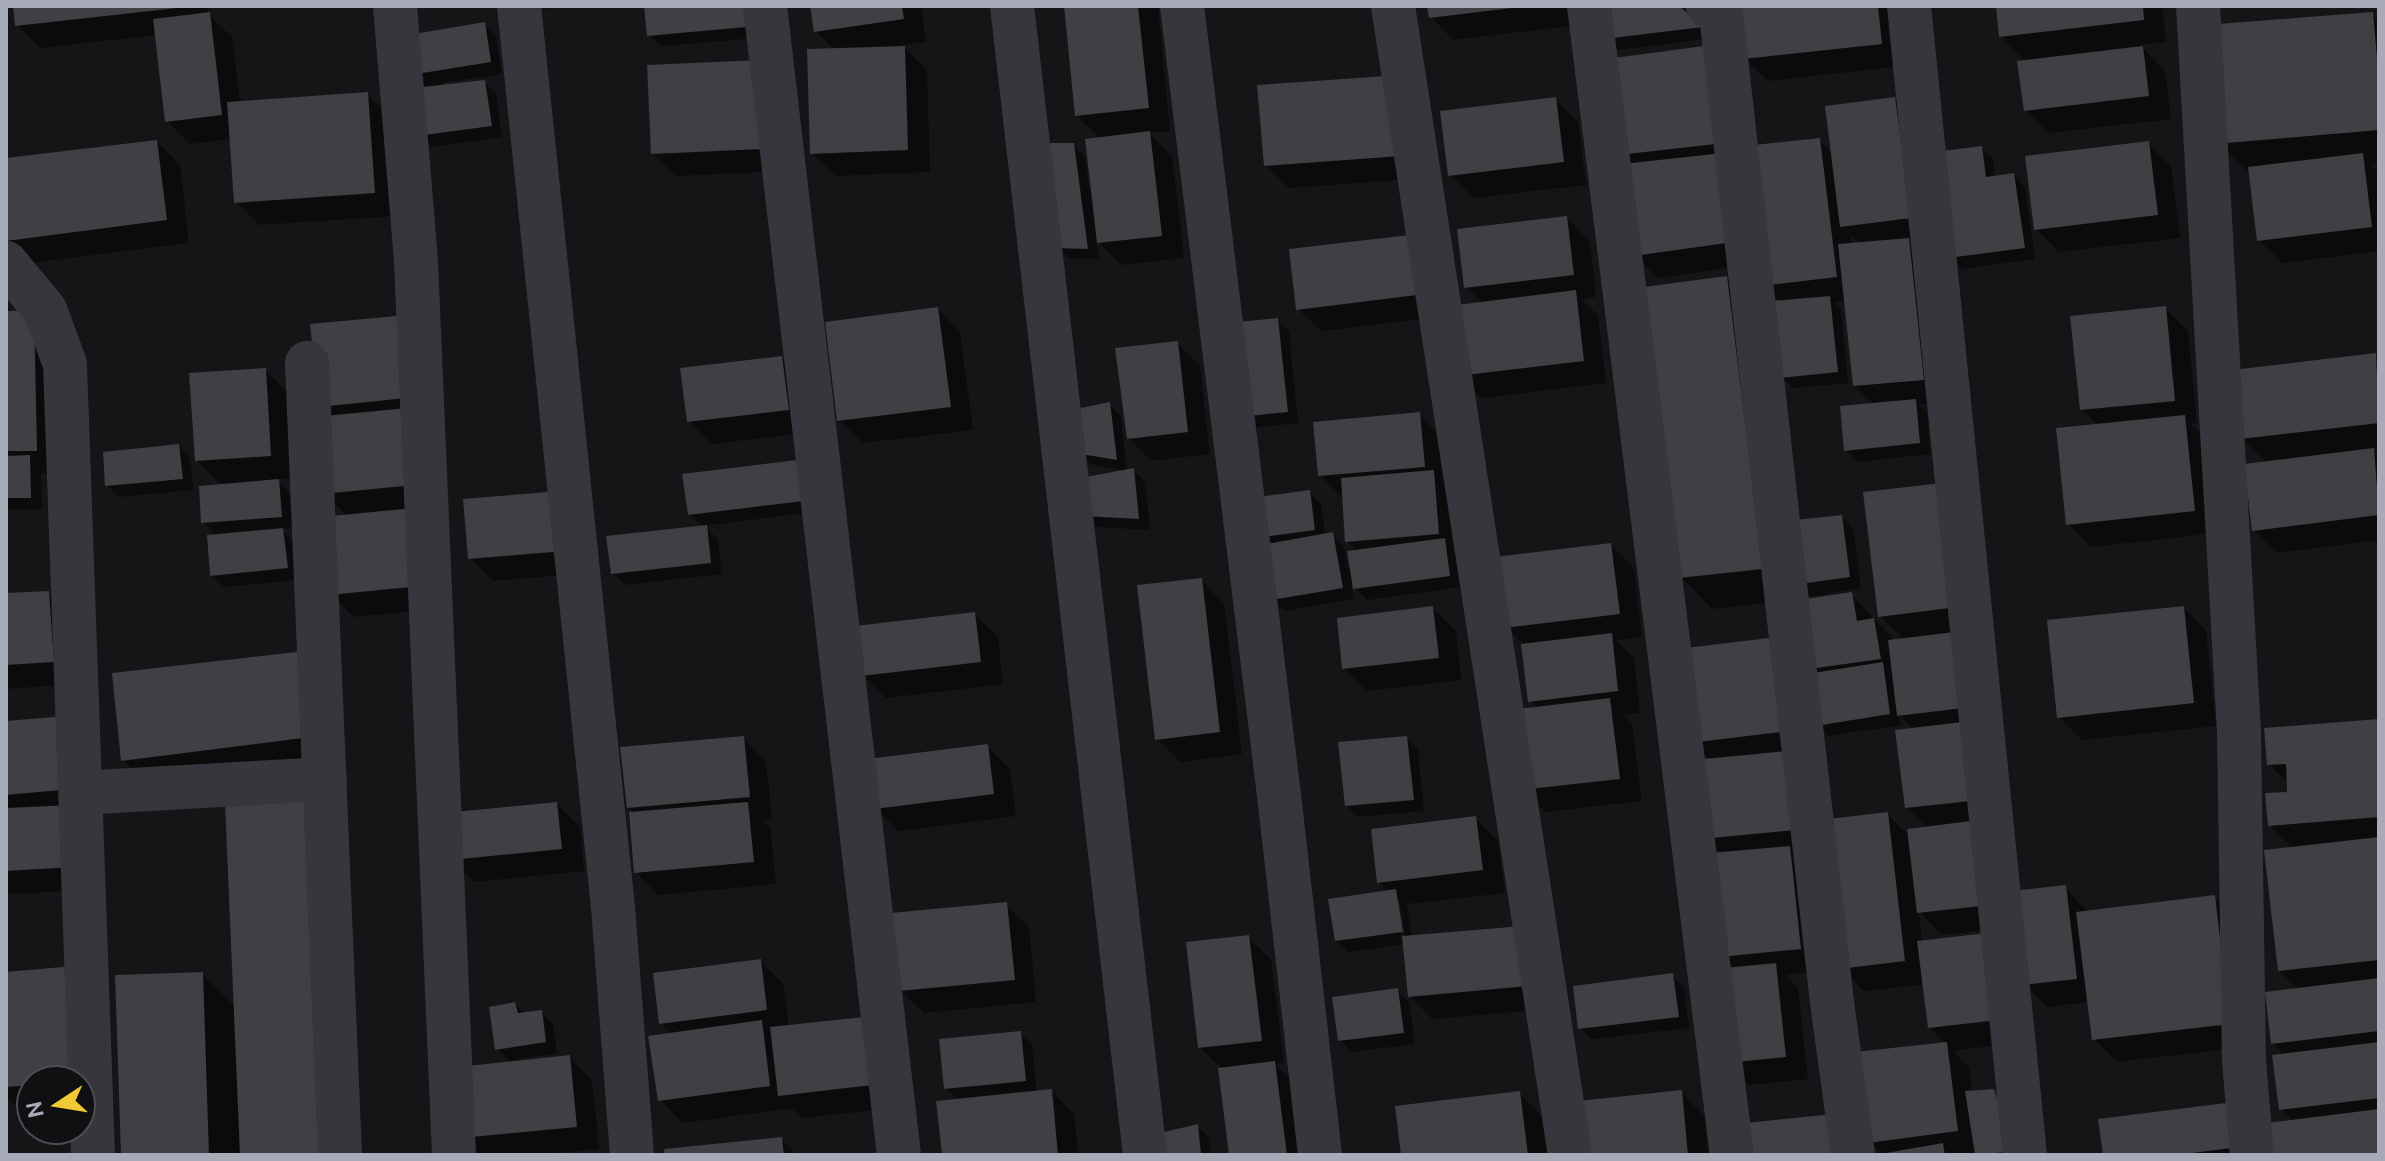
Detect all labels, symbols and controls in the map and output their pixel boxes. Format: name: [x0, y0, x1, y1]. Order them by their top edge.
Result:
north arrow: [16, 1065, 96, 1145]
text: N: [20, 1099, 48, 1120]

